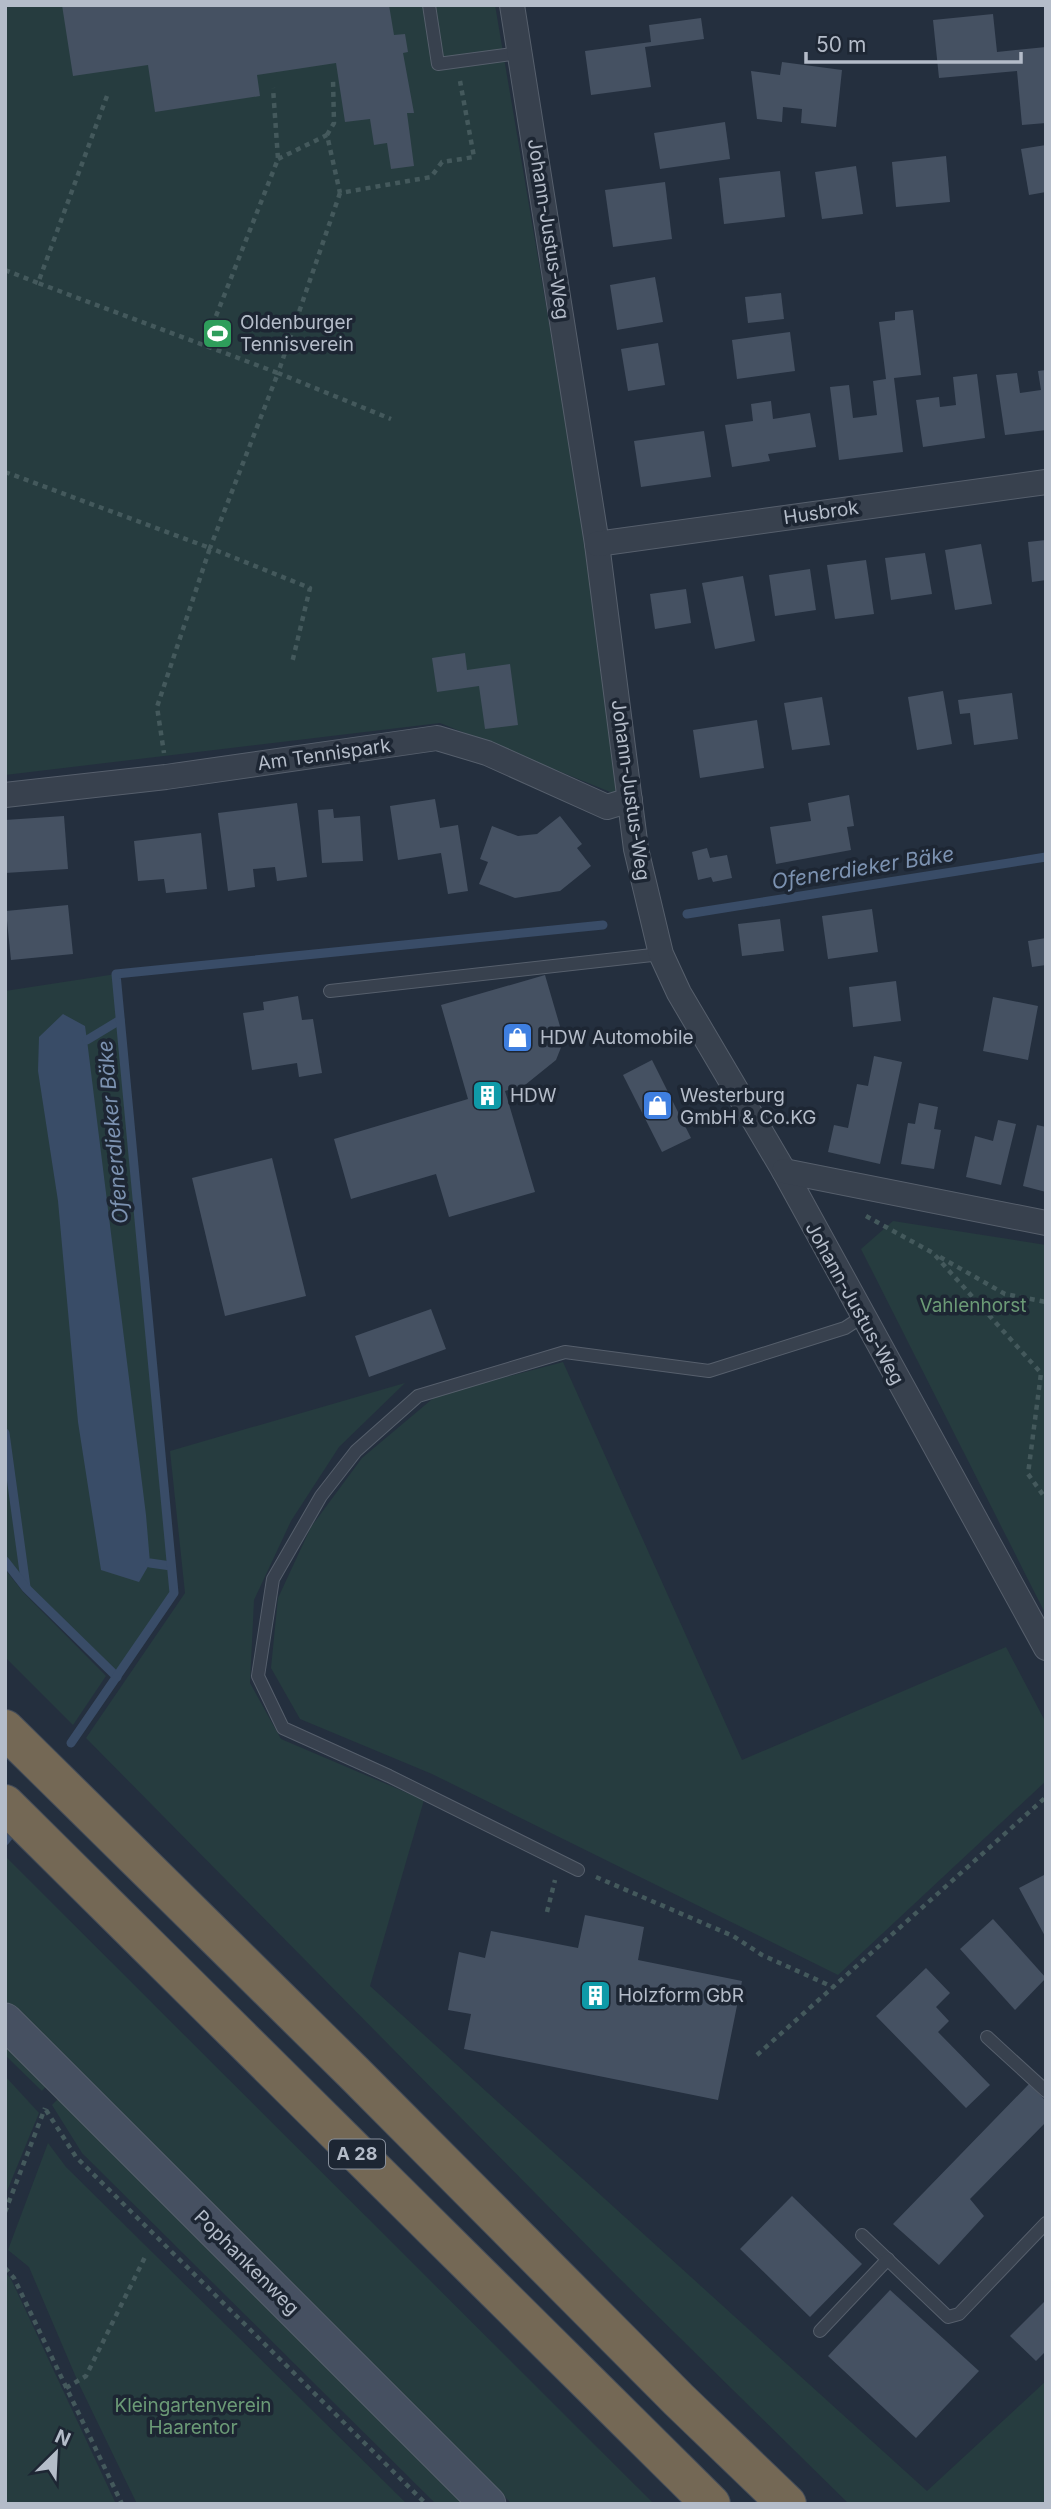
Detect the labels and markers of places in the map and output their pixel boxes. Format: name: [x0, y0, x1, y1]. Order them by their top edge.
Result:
place label: Oldenburger Tennisverein: [240, 311, 354, 356]
sports icon: Oldenburger Tennisverein: [200, 316, 234, 350]
shop icon: HDW Automobile: [500, 1020, 534, 1054]
place label: HDW Automobile: [540, 1026, 694, 1049]
building icon: HDW: [470, 1078, 504, 1112]
place label: HDW: [510, 1084, 557, 1107]
place label: Westerburg GmbH & Co.KG: [680, 1084, 817, 1129]
shop icon: Westerburg GmbH & Co.KG: [640, 1089, 674, 1123]
building icon: Holzform GbR: [578, 1978, 612, 2012]
place label: Holzform GbR: [618, 1984, 744, 2007]

